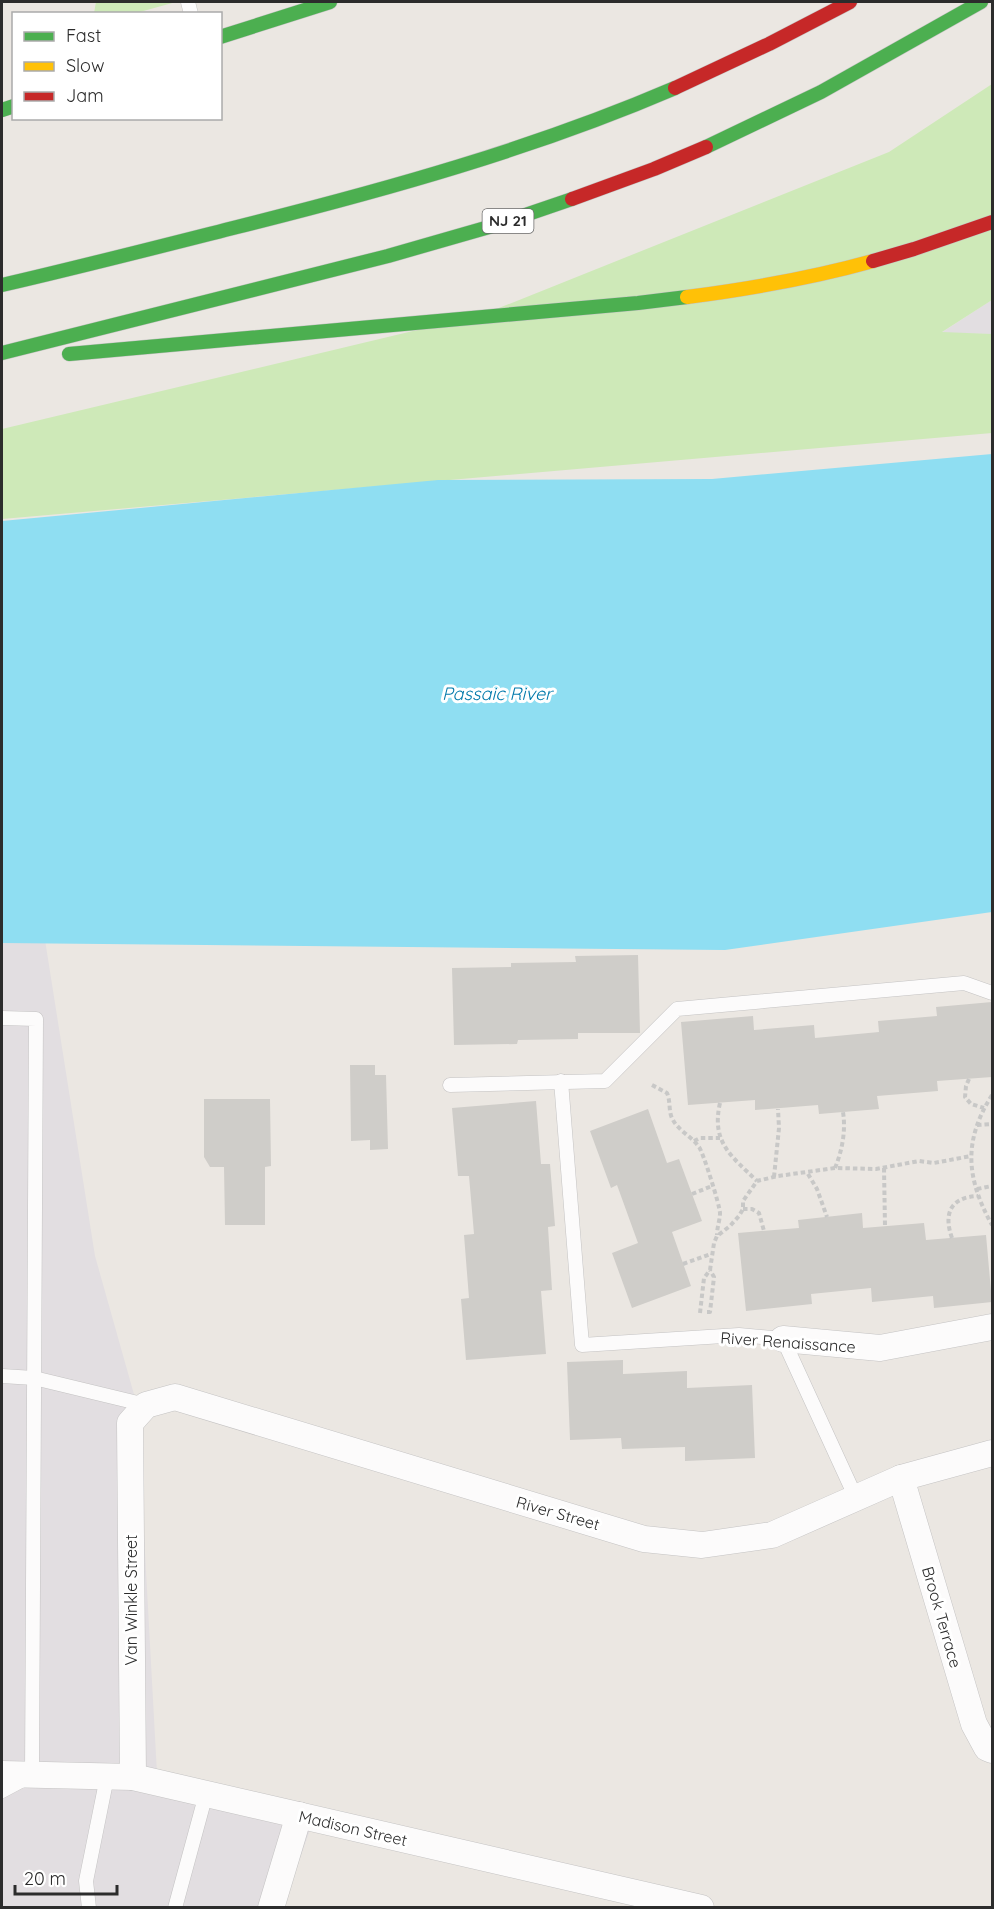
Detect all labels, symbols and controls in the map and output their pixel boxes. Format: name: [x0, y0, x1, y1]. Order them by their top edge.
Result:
legend: [12, 12, 222, 120]
text: Fast: [66, 24, 101, 47]
text: Slow: [66, 54, 104, 77]
text: Jam: [66, 84, 104, 107]
road number: NJ 21: [482, 209, 534, 233]
water label: Passaic River: [442, 682, 554, 705]
street label: River Renaissance: [720, 1327, 856, 1357]
street label: River Street: [514, 1492, 602, 1534]
street label: Van Winkle Street: [121, 1534, 141, 1666]
street label: Brook Terrace: [918, 1564, 966, 1670]
street label: Madison Street: [297, 1806, 409, 1850]
scale bar: [15, 1858, 117, 1896]
text: 20 m: [24, 1867, 66, 1890]

